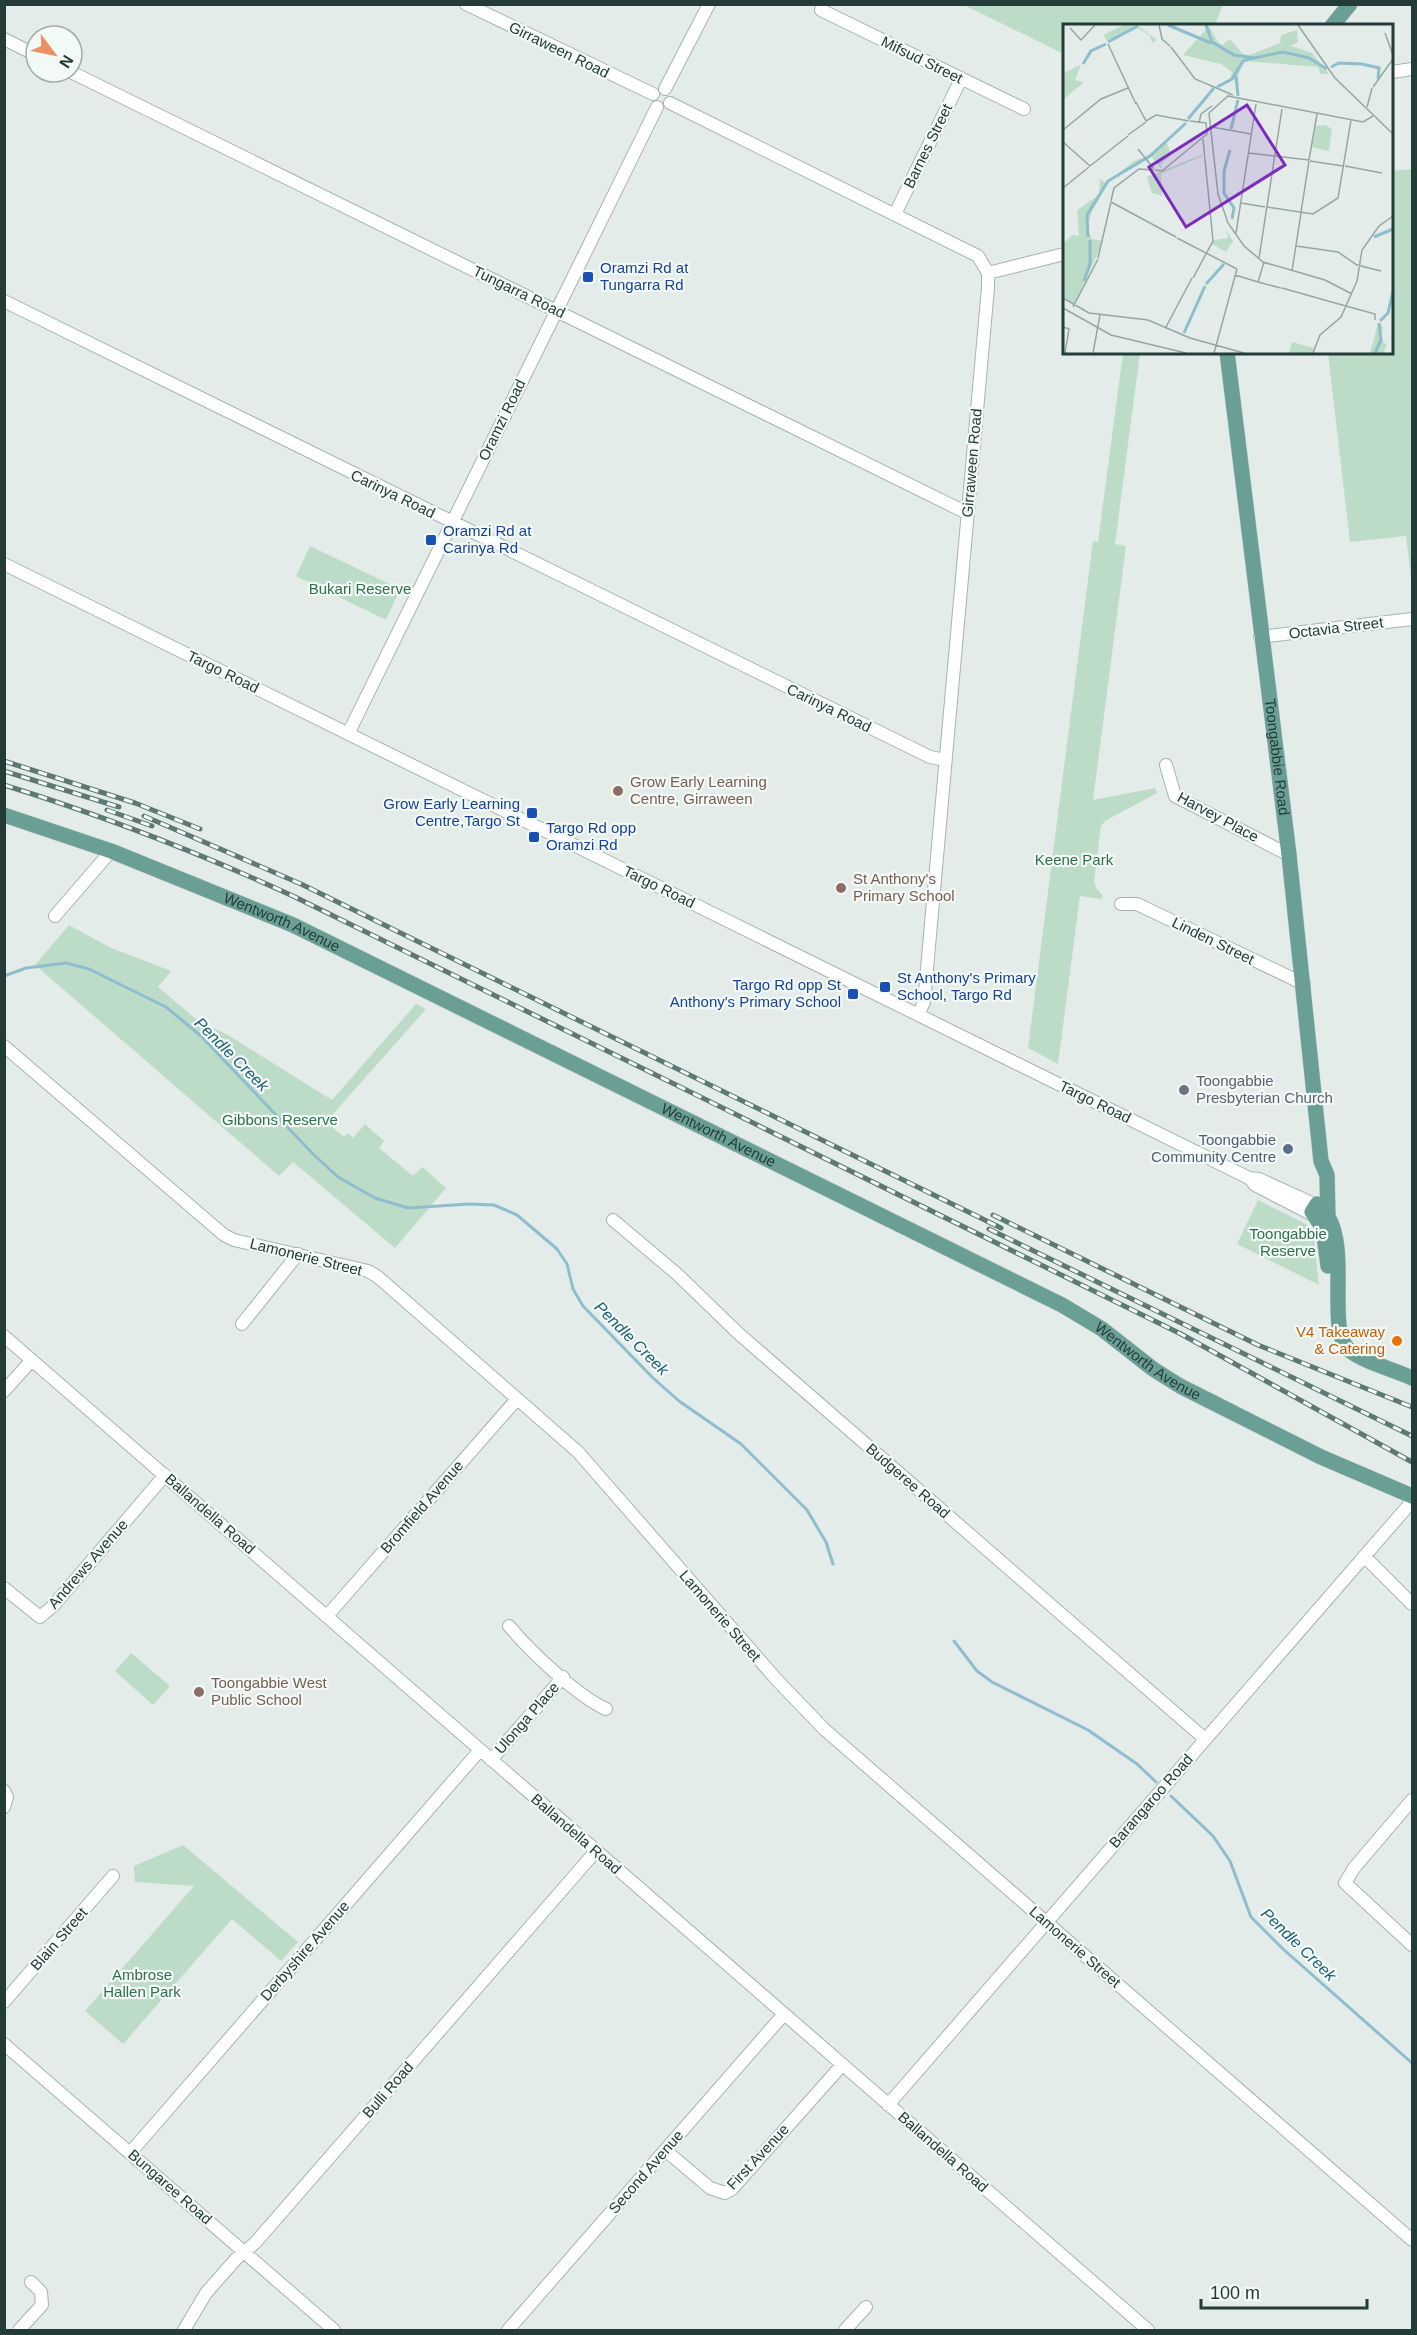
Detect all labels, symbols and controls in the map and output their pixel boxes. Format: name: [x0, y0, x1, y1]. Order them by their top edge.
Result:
street label: Girraween Road: [506, 18, 612, 81]
north arrow: [24, 24, 84, 84]
inset map: [1063, 24, 1393, 354]
street label: Mifsud Street: [879, 33, 966, 87]
text: N: [56, 52, 77, 71]
street label: Barnes Street: [900, 100, 956, 191]
place label: Oramzi Rd at Tungarra Rd: [600, 259, 689, 293]
street label: Tungarra Road: [470, 262, 568, 321]
marker: Oramzi Rd at Tungarra Rd: [581, 270, 595, 284]
street label: Oramzi Road: [475, 376, 529, 463]
street label: Girraween Road: [958, 408, 985, 518]
street label: Carinya Road: [348, 466, 438, 521]
place label: Oramzi Rd at Carinya Rd: [443, 522, 532, 556]
marker: Oramzi Rd at Carinya Rd: [424, 533, 438, 547]
park label: Bukari Reserve: [309, 580, 411, 597]
street label: Octavia Street: [1288, 613, 1385, 642]
street label: Targo Road: [185, 647, 262, 696]
street label: Carinya Road: [784, 680, 874, 735]
street label: Toongabbie Road: [1262, 697, 1293, 816]
place label: Grow Early Learning Centre, Girraween: [630, 773, 767, 807]
marker: Grow Early Learning Centre, Girraween: [611, 784, 625, 798]
street label: Harvey Place: [1175, 788, 1262, 845]
place label: Grow Early Learning Centre,Targo St: [383, 795, 521, 829]
marker: Grow Early Learning Centre,Targo St: [525, 806, 539, 820]
place label: Targo Rd opp Oramzi Rd: [546, 819, 636, 853]
marker: Targo Rd opp Oramzi Rd: [527, 830, 541, 844]
park label: Keene Park: [1035, 851, 1114, 868]
street label: Targo Road: [621, 862, 698, 911]
place label: St Anthony's Primary School: [853, 870, 955, 904]
marker: St Anthony's Primary School: [834, 881, 848, 895]
street label: Wentworth Avenue: [221, 889, 343, 955]
street label: Linden Street: [1169, 913, 1258, 968]
place label: St Anthony's Primary School, Targo Rd: [897, 969, 1036, 1003]
place label: Targo Rd opp St Anthony's Primary School: [670, 976, 842, 1010]
marker: St Anthony's Primary School, Targo Rd: [878, 980, 892, 994]
marker: Targo Rd opp St Anthony's Primary School: [846, 987, 860, 1001]
water label: Pendle Creek: [191, 1014, 273, 1095]
place label: Toongabbie Presbyterian Church: [1196, 1072, 1333, 1106]
street label: Targo Road: [1057, 1077, 1134, 1126]
marker: Toongabbie Presbyterian Church: [1177, 1083, 1191, 1097]
street label: Wentworth Avenue: [659, 1099, 779, 1170]
park label: Gibbons Reserve: [222, 1111, 338, 1128]
place label: Toongabbie Community Centre: [1151, 1131, 1276, 1165]
marker: Toongabbie Community Centre: [1281, 1142, 1295, 1156]
park label: Toongabbie Reserve: [1249, 1225, 1327, 1259]
street label: Lamonerie Street: [248, 1234, 365, 1279]
water label: Pendle Creek: [591, 1298, 673, 1379]
street label: Wentworth Avenue: [1092, 1318, 1204, 1403]
place label: V4 Takeaway & Catering: [1296, 1323, 1385, 1357]
marker: V4 Takeaway & Catering: [1390, 1334, 1404, 1348]
street label: Budgeree Road: [863, 1440, 954, 1522]
street label: Bromfield Avenue: [377, 1457, 467, 1557]
street label: Ballandella Road: [162, 1470, 259, 1557]
street label: Andrews Avenue: [44, 1516, 131, 1612]
street label: Lamonerie Street: [676, 1567, 765, 1665]
place label: Toongabbie West Public School: [211, 1674, 327, 1708]
street label: Ulonga Place: [491, 1678, 562, 1757]
marker: Toongabbie West Public School: [192, 1685, 206, 1699]
street label: Barangaroo Road: [1105, 1750, 1196, 1851]
street label: Ballandella Road: [528, 1790, 625, 1877]
street label: Derbyshire Avenue: [257, 1897, 353, 2004]
street label: Lamonerie Street: [1026, 1902, 1125, 1991]
street label: Blain Street: [27, 1903, 91, 1974]
water label: Pendle Creek: [1258, 1905, 1340, 1985]
park label: Ambrose Hallen Park: [103, 1966, 181, 2000]
street label: Bulli Road: [359, 2058, 416, 2121]
street label: Ballandella Road: [895, 2108, 992, 2195]
street label: First Avenue: [723, 2120, 792, 2193]
street label: Second Avenue: [605, 2127, 686, 2217]
street label: Bungaree Road: [125, 2146, 216, 2228]
scale bar: [1201, 2272, 1368, 2310]
text: 100 m: [1210, 2283, 1260, 2303]

